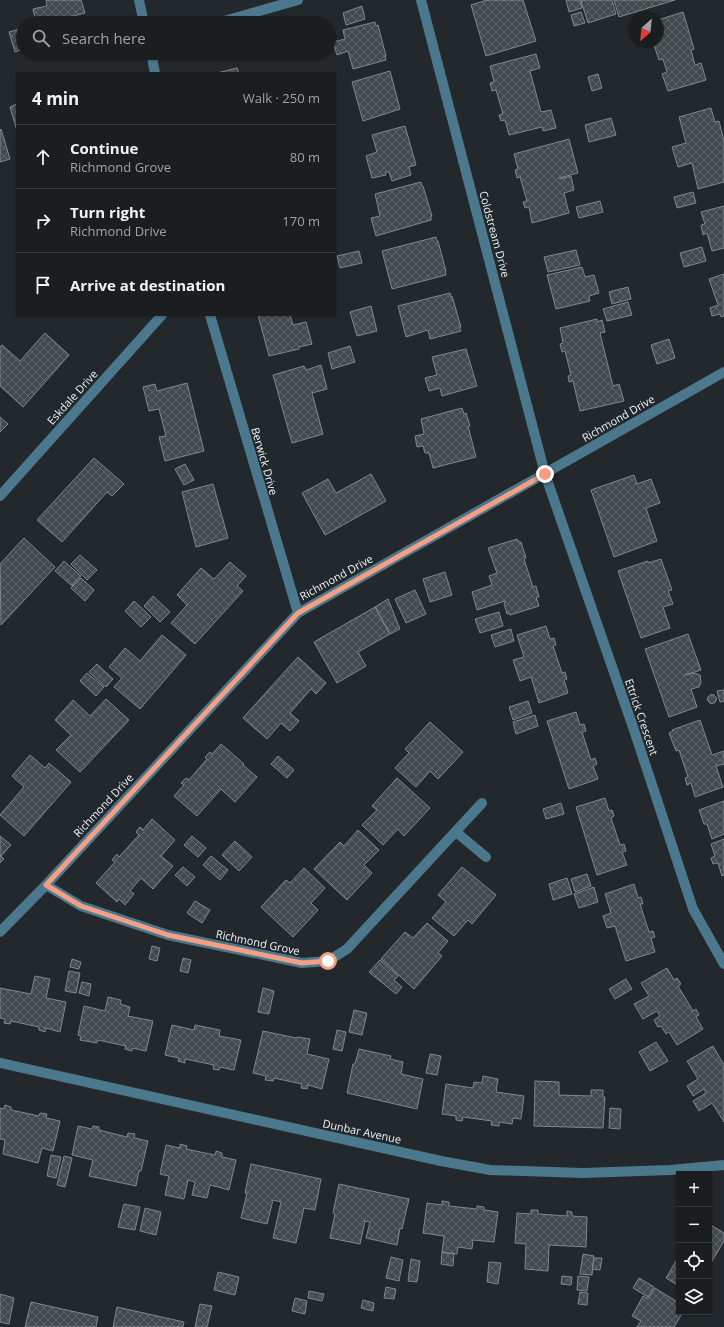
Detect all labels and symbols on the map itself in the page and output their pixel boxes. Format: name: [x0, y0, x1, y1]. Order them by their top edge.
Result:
north arrow: [628, 12, 664, 48]
street label: Coldstream Drive: [476, 189, 514, 279]
street label: Eskdale Drive: [43, 366, 101, 428]
street label: Richmond Drive: [579, 391, 657, 445]
street label: Berwick Drive: [248, 425, 282, 497]
route end: [536, 465, 554, 483]
street label: Richmond Drive: [297, 551, 375, 603]
street label: Ettrick Crescent: [622, 677, 662, 757]
street label: Richmond Drive: [70, 770, 136, 840]
street label: Richmond Grove: [215, 926, 301, 958]
route start: [319, 952, 337, 970]
street label: Dunbar Avenue: [321, 1115, 403, 1147]

